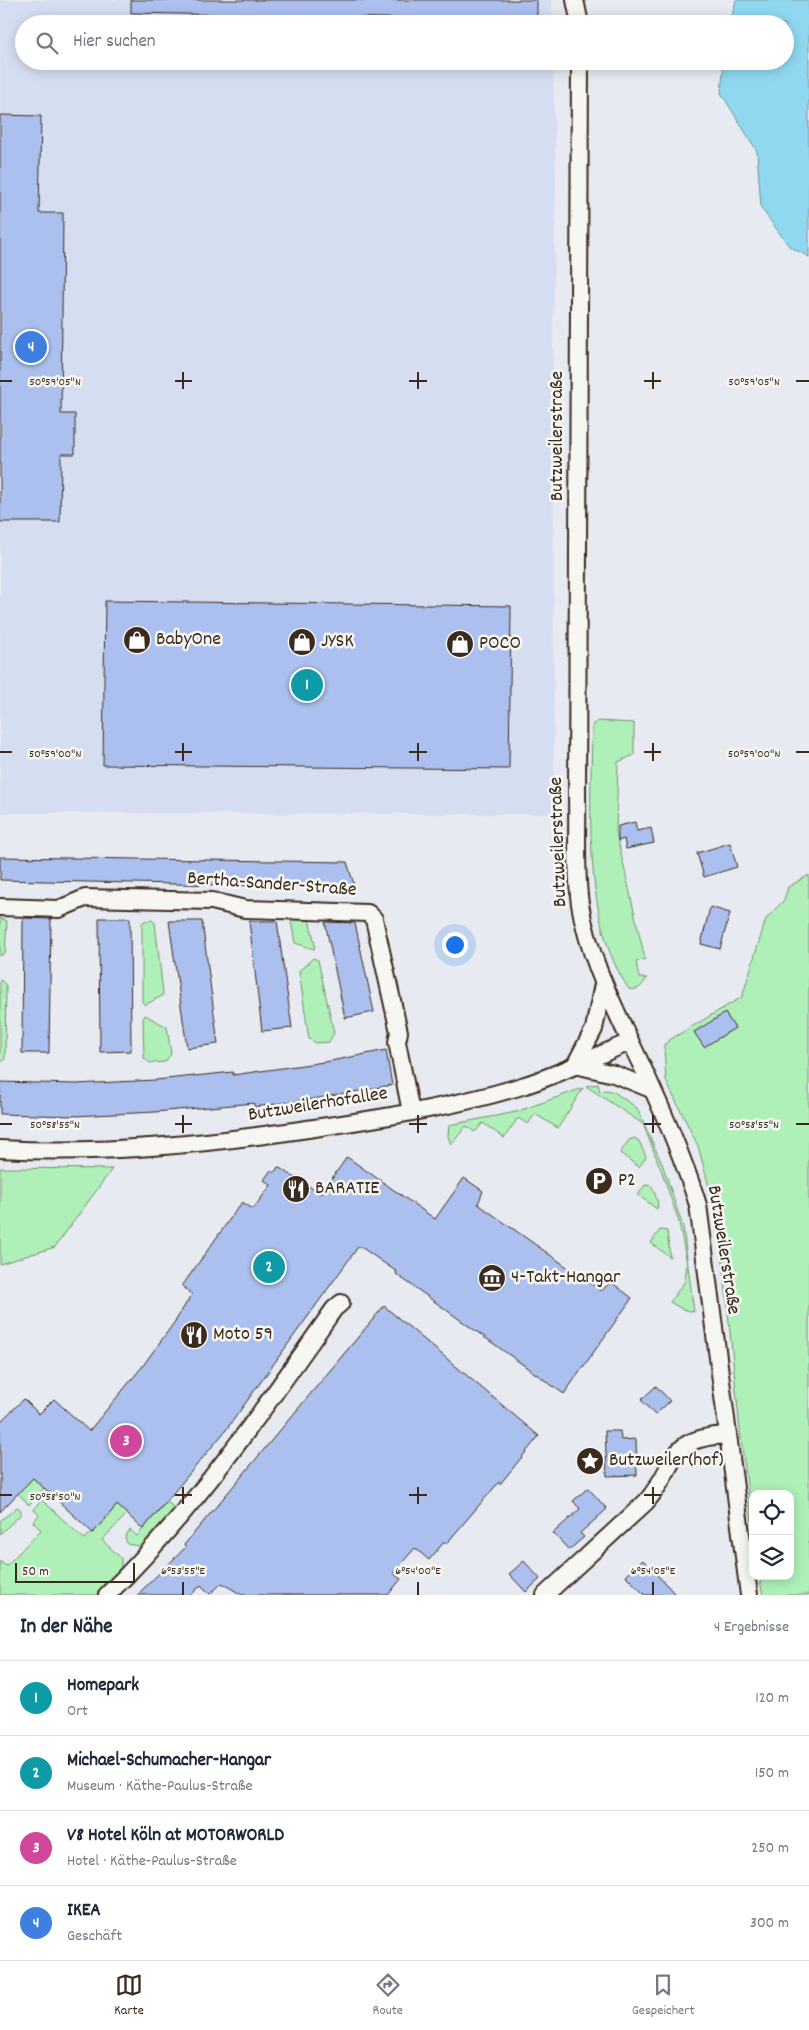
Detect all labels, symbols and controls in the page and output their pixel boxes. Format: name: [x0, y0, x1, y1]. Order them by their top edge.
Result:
search box: [15, 15, 794, 70]
icon: search: [33, 29, 61, 57]
text: Hier suchen: [73, 29, 156, 56]
pin: 4: [15, 328, 47, 366]
street label: Butzweilerstraße: [544, 371, 572, 501]
text: 50°59'05"N: [29, 374, 81, 391]
text: 50°59'05"N: [728, 374, 780, 391]
shop icon: BabyOne: [122, 625, 152, 655]
place label: BabyOne: [156, 626, 221, 654]
shop icon: JYSK: [287, 627, 317, 657]
place label: JYSK: [321, 628, 354, 656]
shop icon: POCO: [445, 629, 475, 659]
place label: POCO: [479, 630, 521, 658]
pin: 1: [291, 666, 323, 704]
text: 50°59'00"N: [29, 746, 81, 763]
text: 50°59'00"N: [728, 746, 780, 763]
street label: Butzweilerstraße: [543, 776, 575, 908]
street label: Bertha-Sander-Straße: [186, 865, 358, 905]
your location: [442, 932, 468, 958]
street label: Butzweilerhofallee: [246, 1080, 390, 1130]
text: 50°58'55"N: [30, 1117, 80, 1134]
text: 50°58'55"N: [729, 1117, 779, 1134]
parking icon: P2: [584, 1166, 614, 1196]
place label: P2: [618, 1167, 636, 1195]
restaurant icon: BARATIE: [281, 1174, 311, 1204]
place label: BARATIE: [315, 1175, 379, 1203]
street label: Butzweilerstraße: [699, 1183, 747, 1317]
pin: 2: [253, 1248, 285, 1286]
museum icon: 4-Takt-Hangar: [477, 1263, 507, 1293]
place label: 4-Takt-Hangar: [511, 1264, 621, 1292]
restaurant icon: Moto 59: [179, 1320, 209, 1350]
place label: Moto 59: [213, 1321, 273, 1349]
pin: 3: [110, 1422, 142, 1460]
place icon: Butzweiler(hof): [575, 1446, 605, 1476]
place label: Butzweiler(hof): [609, 1447, 724, 1475]
text: 50°58'50"N: [30, 1489, 81, 1506]
map controls: [749, 1490, 794, 1580]
button: locate: [749, 1490, 794, 1535]
button: layers: [749, 1535, 794, 1580]
scale bar: [15, 1560, 135, 1583]
text: 50 m: [22, 1562, 49, 1582]
text: 6°53'55"E: [161, 1563, 205, 1580]
text: 6°54'00"E: [395, 1563, 441, 1580]
text: 6°54'05"E: [631, 1563, 676, 1580]
text: In der Nähe: [20, 1613, 112, 1643]
text: 4 Ergebnisse: [714, 1616, 789, 1639]
text: Homepark: [67, 1673, 139, 1700]
text: 1: [34, 1687, 38, 1710]
text: 120 m: [755, 1687, 789, 1710]
text: Ort: [67, 1700, 88, 1723]
text: Michael-Schumacher-Hangar: [67, 1748, 271, 1775]
text: 2: [33, 1762, 40, 1785]
text: 150 m: [755, 1762, 789, 1785]
text: Museum · Käthe-Paulus-Straße: [67, 1775, 253, 1798]
text: V8 Hotel Köln at MOTORWORLD: [67, 1823, 284, 1850]
text: 3: [32, 1837, 40, 1860]
text: 250 m: [751, 1837, 789, 1860]
text: Hotel · Käthe-Paulus-Straße: [67, 1850, 237, 1873]
text: IKEA: [67, 1898, 101, 1925]
text: 4: [33, 1912, 39, 1935]
text: 300 m: [750, 1912, 789, 1935]
text: Geschäft: [67, 1925, 122, 1948]
tab: Karte: [114, 1971, 144, 2021]
tab: Route: [373, 1971, 403, 2021]
tab: Gespeichert: [632, 1971, 695, 2021]

